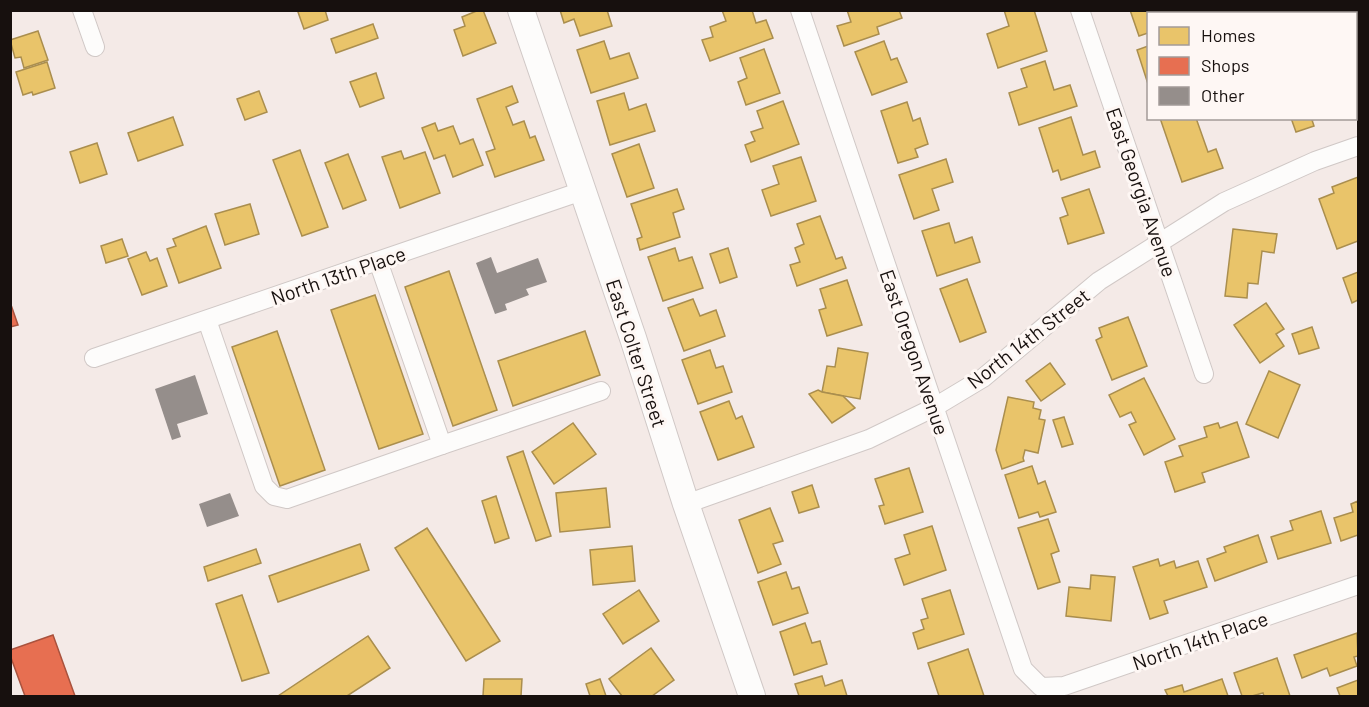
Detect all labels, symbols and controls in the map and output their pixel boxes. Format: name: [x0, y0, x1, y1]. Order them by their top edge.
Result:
legend: [1147, 12, 1357, 120]
text: Homes: [1201, 24, 1255, 46]
text: Shops: [1201, 54, 1250, 76]
text: Other: [1201, 84, 1245, 106]
street label: East Georgia Avenue: [1102, 104, 1182, 280]
street label: North 13th Place: [267, 241, 409, 309]
street label: East Oregon Avenue: [875, 266, 955, 438]
street label: East Colter Street: [602, 276, 672, 430]
street label: North 14th Street: [962, 283, 1094, 393]
street label: North 14th Place: [1129, 606, 1271, 674]

